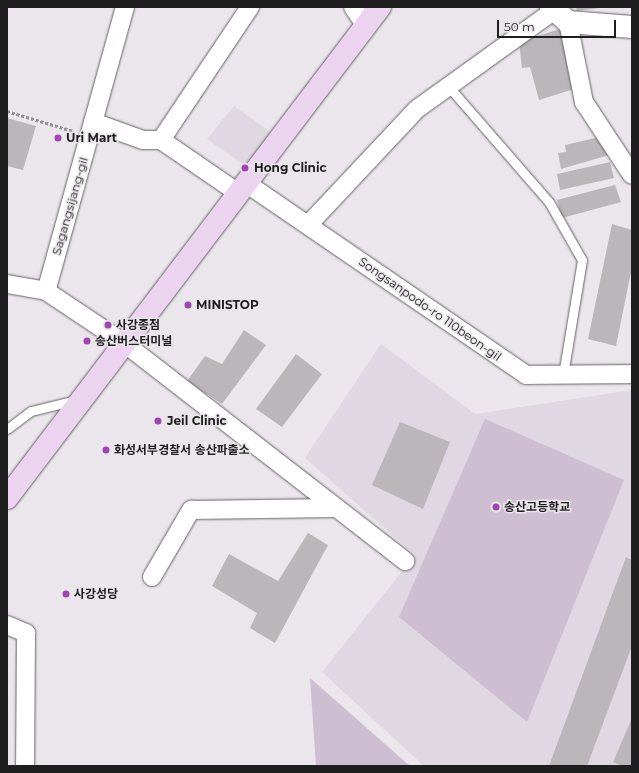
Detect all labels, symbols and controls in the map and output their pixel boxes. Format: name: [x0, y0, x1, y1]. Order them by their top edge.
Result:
scale bar: [499, 12, 618, 38]
text: 50 m: [504, 19, 535, 34]
place label: Uri Mart: [66, 131, 117, 145]
marker: Uri Mart: [53, 133, 63, 143]
street label: Sagangsijang-gil: [49, 155, 91, 257]
place label: Hong Clinic: [254, 161, 327, 175]
marker: Hong Clinic: [239, 162, 251, 174]
street label: Songsanpodo-ro 110beon-gil: [356, 254, 504, 364]
place label: MINISTOP: [196, 298, 259, 312]
marker: MINISTOP: [183, 300, 193, 310]
place label: 사강종점: [116, 318, 160, 332]
marker: 사강종점: [103, 320, 113, 330]
place label: 송산버스터미널: [95, 334, 172, 348]
marker: 송산버스터미널: [82, 336, 92, 346]
place label: Jeil Clinic: [167, 414, 227, 428]
marker: Jeil Clinic: [152, 415, 164, 427]
place label: 화성서부경찰서 송산파출소: [114, 443, 250, 457]
marker: 화성서부경찰서 송산파출소: [101, 445, 111, 455]
place label: 송산고등학교: [504, 500, 570, 514]
marker: 송산고등학교: [491, 502, 501, 512]
place label: 사강성당: [74, 587, 118, 601]
marker: 사강성당: [61, 589, 71, 599]

